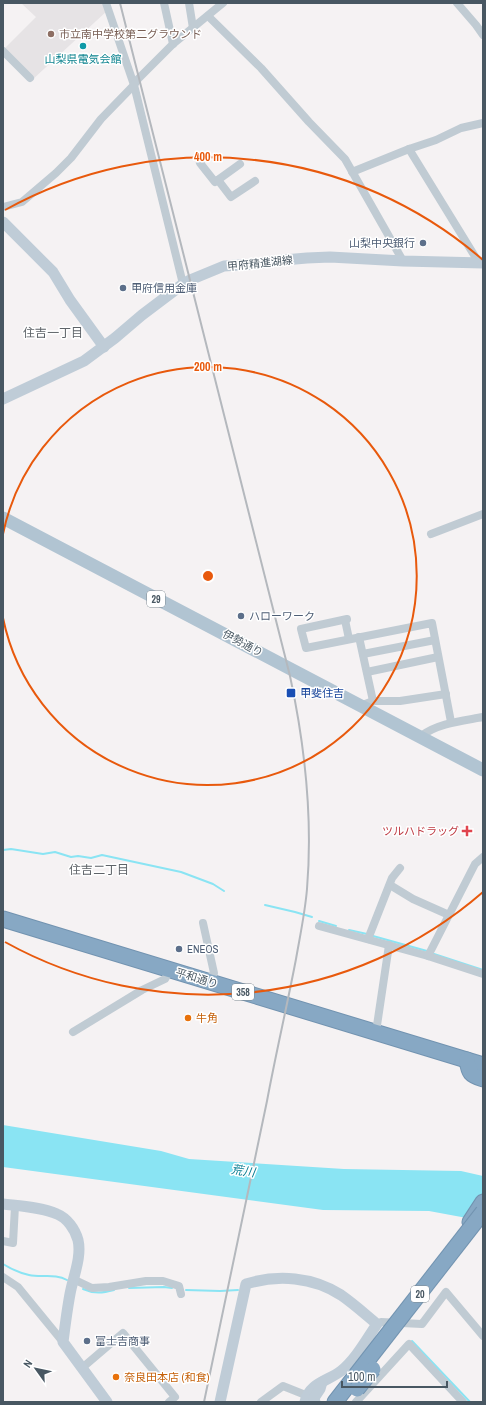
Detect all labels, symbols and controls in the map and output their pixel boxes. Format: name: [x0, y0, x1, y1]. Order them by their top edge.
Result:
place label: 市立南中学校第二グラウンド: [59, 27, 202, 41]
marker: 市立南中学校第二グラウンド: [46, 29, 56, 39]
marker: 山梨県電気会館: [78, 41, 88, 51]
place label: 山梨県電気会館: [45, 52, 122, 66]
text: 400 m: [194, 149, 222, 165]
place label: 山梨中央銀行: [349, 236, 415, 250]
marker: 山梨中央銀行: [418, 238, 428, 248]
street label: 甲府精進湖線: [226, 253, 294, 273]
place label: 甲府信用金庫: [131, 281, 197, 295]
marker: 甲府信用金庫: [118, 283, 128, 293]
district label: 住吉一丁目: [23, 325, 83, 341]
text: 200 m: [194, 359, 222, 375]
centre of rings: [201, 569, 215, 583]
road number: 29: [147, 591, 165, 607]
place label: ハローワーク: [249, 609, 315, 623]
marker: ハローワーク: [236, 611, 246, 621]
street label: 伊勢通り: [220, 626, 266, 660]
place label: 甲斐住吉: [300, 686, 344, 700]
marker: 甲斐住吉: [285, 687, 297, 699]
place label: ツルハドラッグ: [382, 824, 459, 838]
marker: ツルハドラッグ: [462, 826, 472, 836]
district label: 住吉二丁目: [69, 862, 129, 878]
place label: ENEOS: [187, 942, 219, 956]
marker: ENEOS: [174, 944, 184, 954]
street label: 平和通り: [174, 965, 220, 991]
road number: 358: [232, 984, 254, 1000]
place label: 牛角: [196, 1011, 218, 1025]
marker: 牛角: [183, 1013, 193, 1023]
water label: 荒川: [230, 1161, 258, 1181]
road number: 20: [411, 1286, 429, 1302]
place label: 富士吉商事: [95, 1334, 150, 1348]
marker: 富士吉商事: [82, 1336, 92, 1346]
north arrow: [16, 1349, 56, 1389]
text: N: [20, 1357, 35, 1370]
scale bar: [342, 1363, 447, 1389]
text: 100 m: [348, 1369, 375, 1385]
place label: 奈良田本店 (和食): [124, 1370, 210, 1384]
marker: 奈良田本店 (和食): [111, 1372, 121, 1382]

